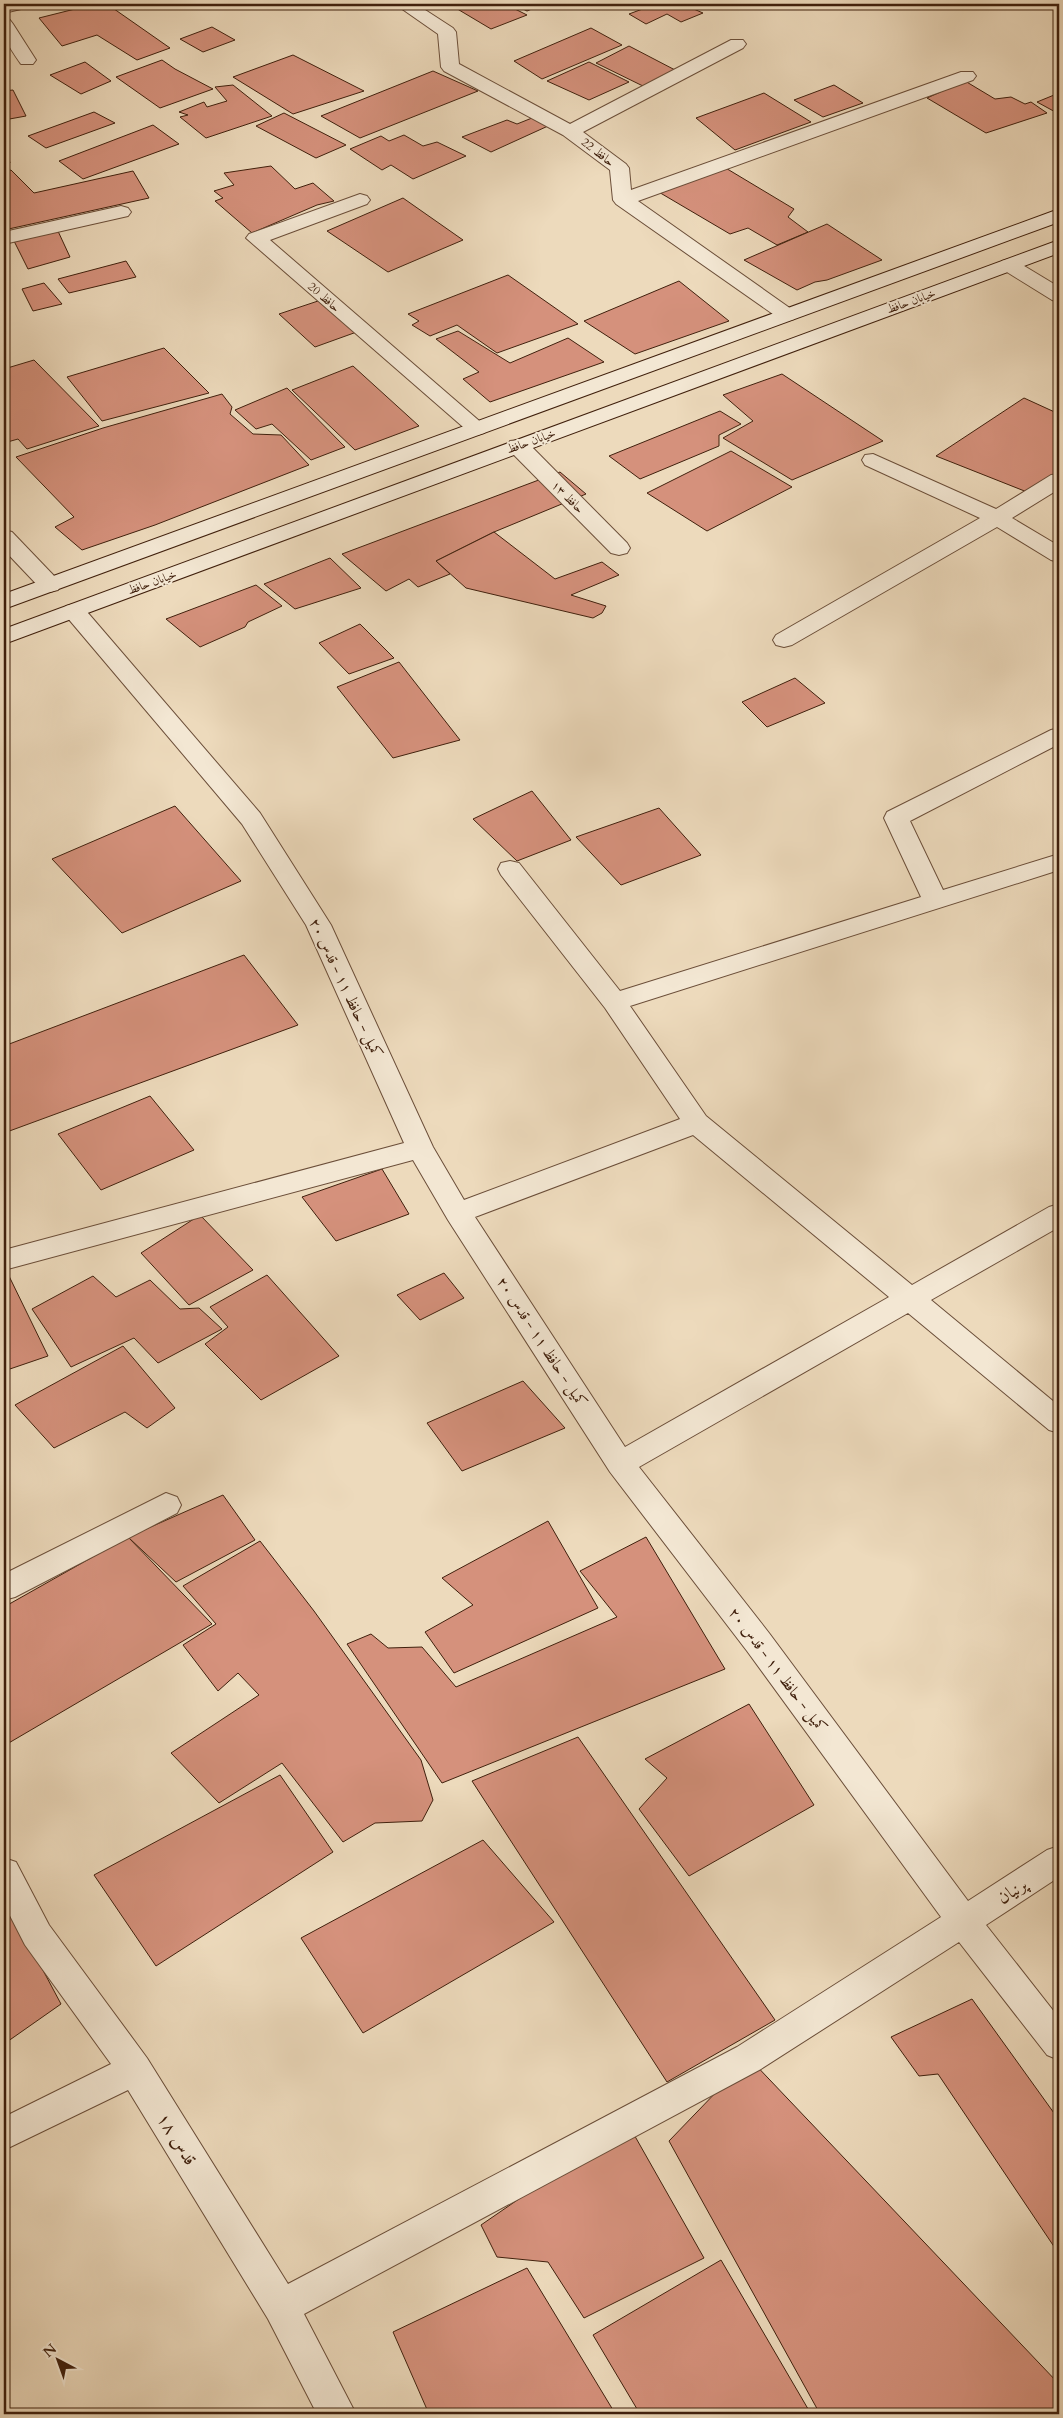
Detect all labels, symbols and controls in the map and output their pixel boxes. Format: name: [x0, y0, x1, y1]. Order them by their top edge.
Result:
street label: حافظ 22: [578, 134, 618, 170]
street label: حافظ 20: [304, 278, 344, 316]
street label: خیابان حافظ: [884, 285, 938, 317]
street label: خیابان حافظ: [504, 425, 558, 457]
street label: حافظ ۱۳: [548, 477, 588, 517]
street label: خیابان حافظ: [125, 566, 179, 598]
street label: کمیل - حافظ ۱۱ - قدس ۲۰: [304, 915, 387, 1062]
street label: کمیل - حافظ ۱۱ - قدس ۲۰: [491, 1273, 592, 1412]
street label: کمیل - حافظ ۱۱ - قدس ۲۰: [723, 1603, 832, 1737]
street label: پرنیان: [992, 1872, 1034, 1910]
street label: قدس ۱۸: [151, 2108, 202, 2170]
north arrow: [32, 2336, 82, 2386]
text: N: [39, 2339, 61, 2362]

